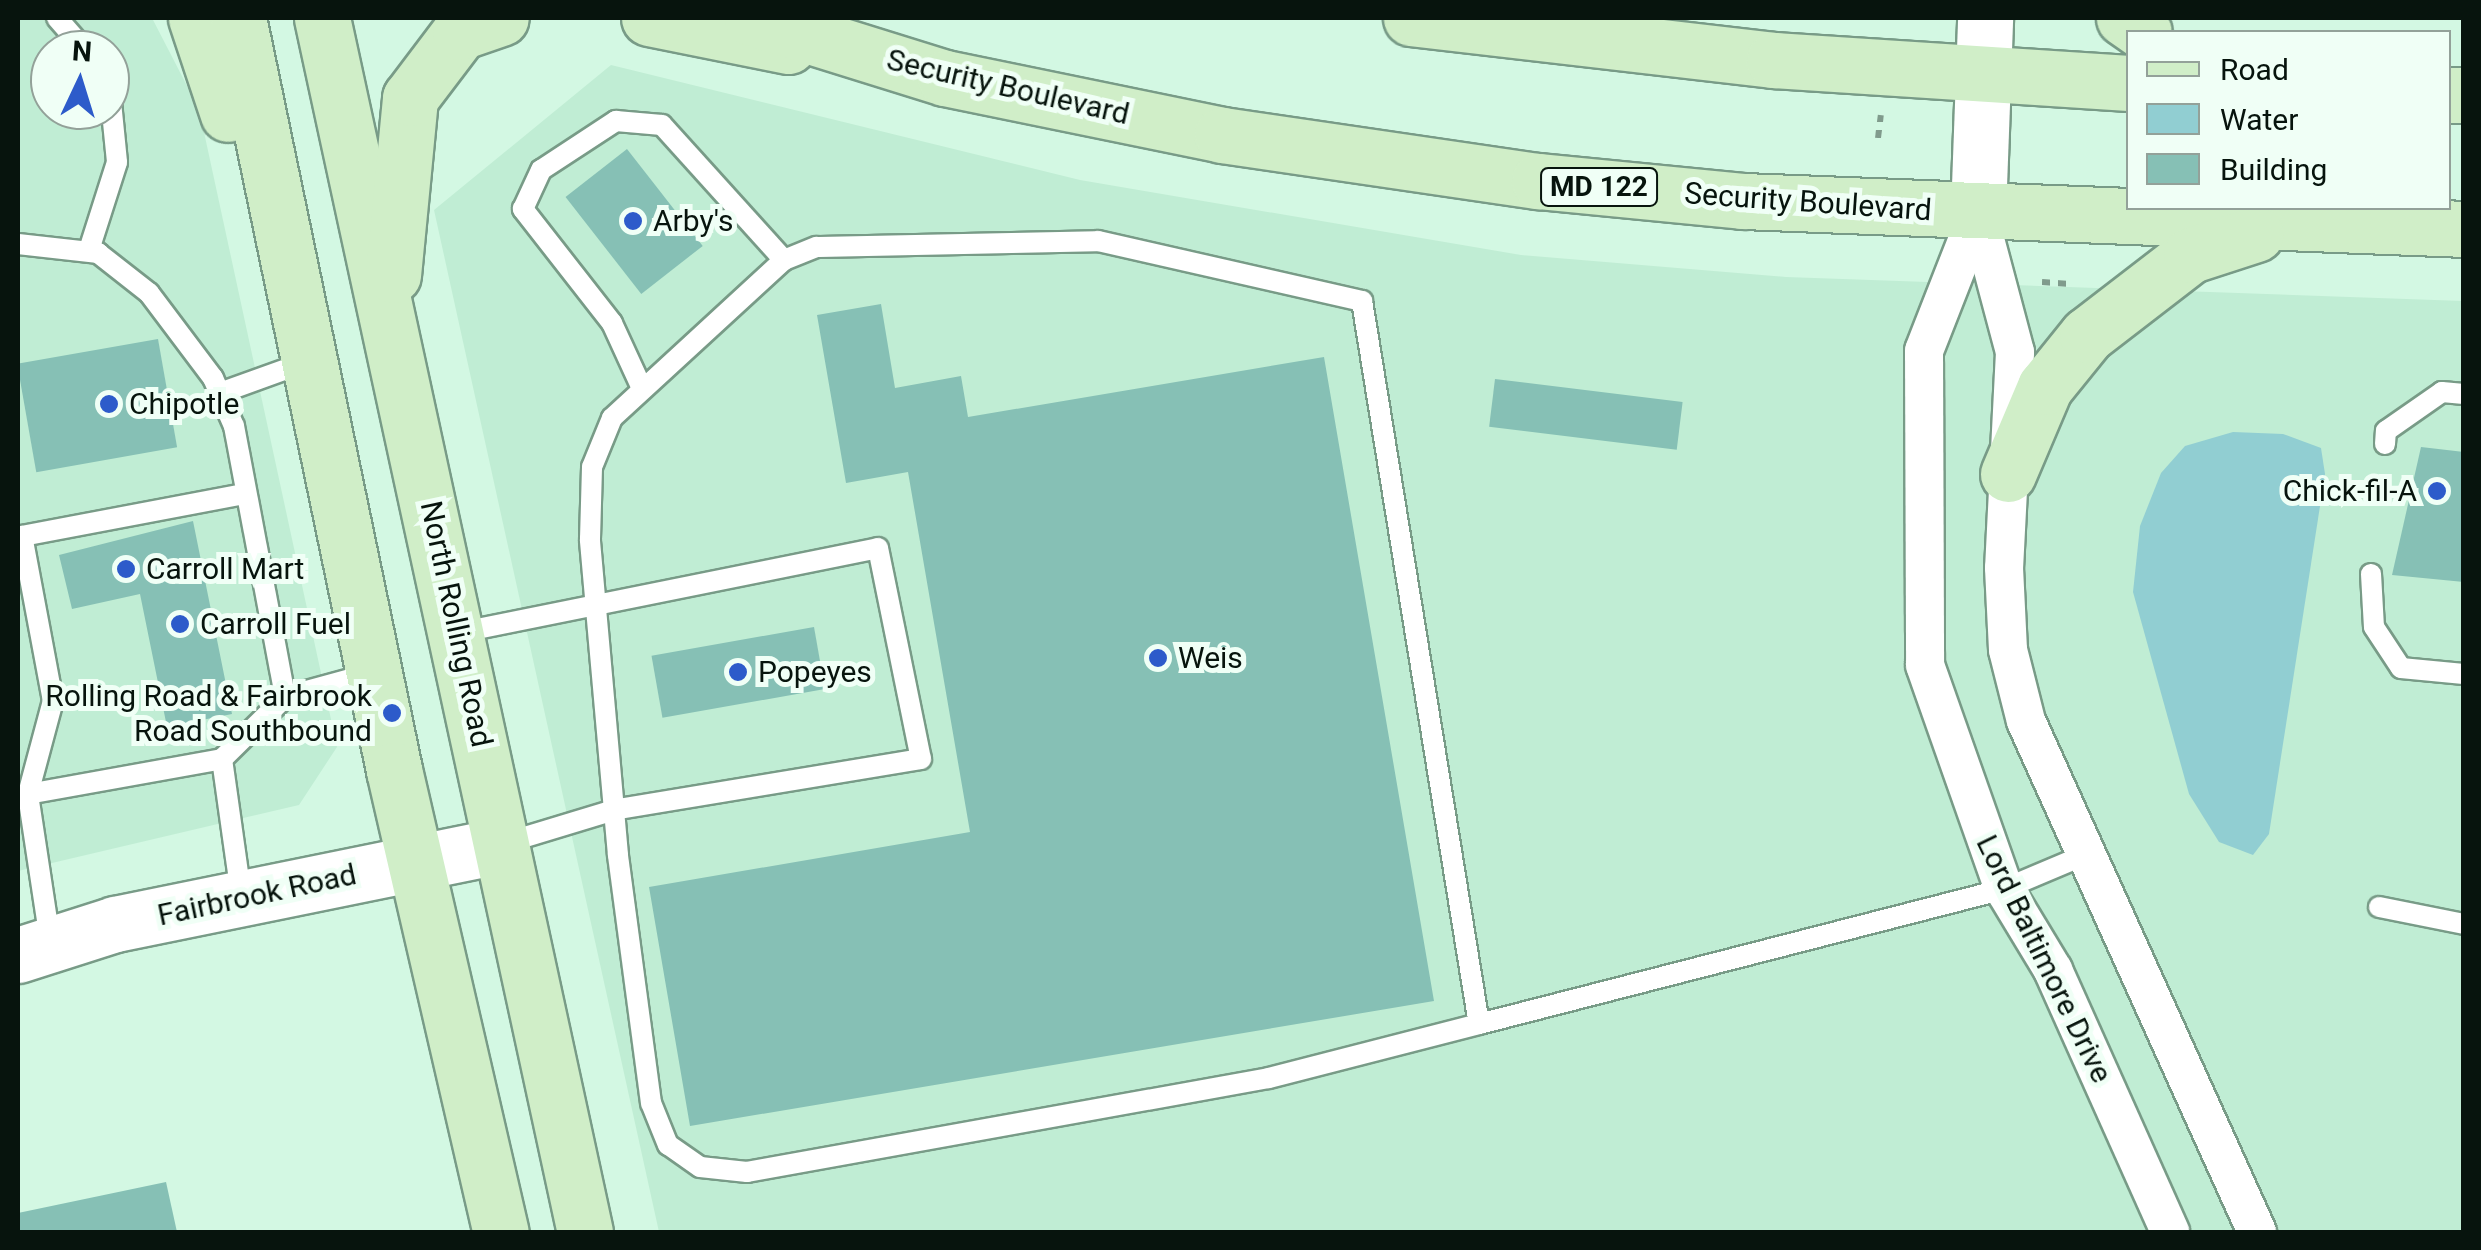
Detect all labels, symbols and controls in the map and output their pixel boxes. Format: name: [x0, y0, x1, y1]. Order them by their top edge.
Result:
north arrow: [30, 30, 130, 130]
legend: [2126, 30, 2451, 210]
text: N: [71, 34, 93, 69]
street label: Security Boulevard: [883, 42, 1133, 132]
text: Road: [2220, 52, 2289, 87]
text: Water: [2220, 102, 2298, 137]
text: Building: [2220, 152, 2327, 187]
road number: MD 122: [1539, 164, 1659, 210]
street label: Security Boulevard: [1683, 175, 1933, 229]
place label: Arby's: [653, 203, 733, 239]
marker: Arby's: [622, 210, 644, 232]
place label: Chipotle: [129, 386, 239, 422]
marker: Chipotle: [98, 393, 120, 415]
place label: Chick-fil-A: [2283, 473, 2417, 509]
marker: Chick-fil-A: [2426, 480, 2448, 502]
street label: North Rolling Road: [412, 498, 500, 750]
place label: Carroll Mart: [146, 551, 304, 587]
marker: Carroll Mart: [115, 558, 137, 580]
place label: Carroll Fuel: [200, 606, 351, 642]
marker: Carroll Fuel: [169, 613, 191, 635]
place label: Weis: [1178, 640, 1243, 676]
marker: Weis: [1147, 647, 1169, 669]
place label: Popeyes: [758, 654, 872, 690]
marker: Popeyes: [727, 661, 749, 683]
place label: Rolling Road & Fairbrook Road Southbound: [45, 678, 372, 748]
marker: Rolling Road & Fairbrook Road Southbound: [381, 702, 403, 724]
street label: Lord Baltimore Drive: [1968, 829, 2120, 1089]
street label: Fairbrook Road: [154, 856, 360, 934]

